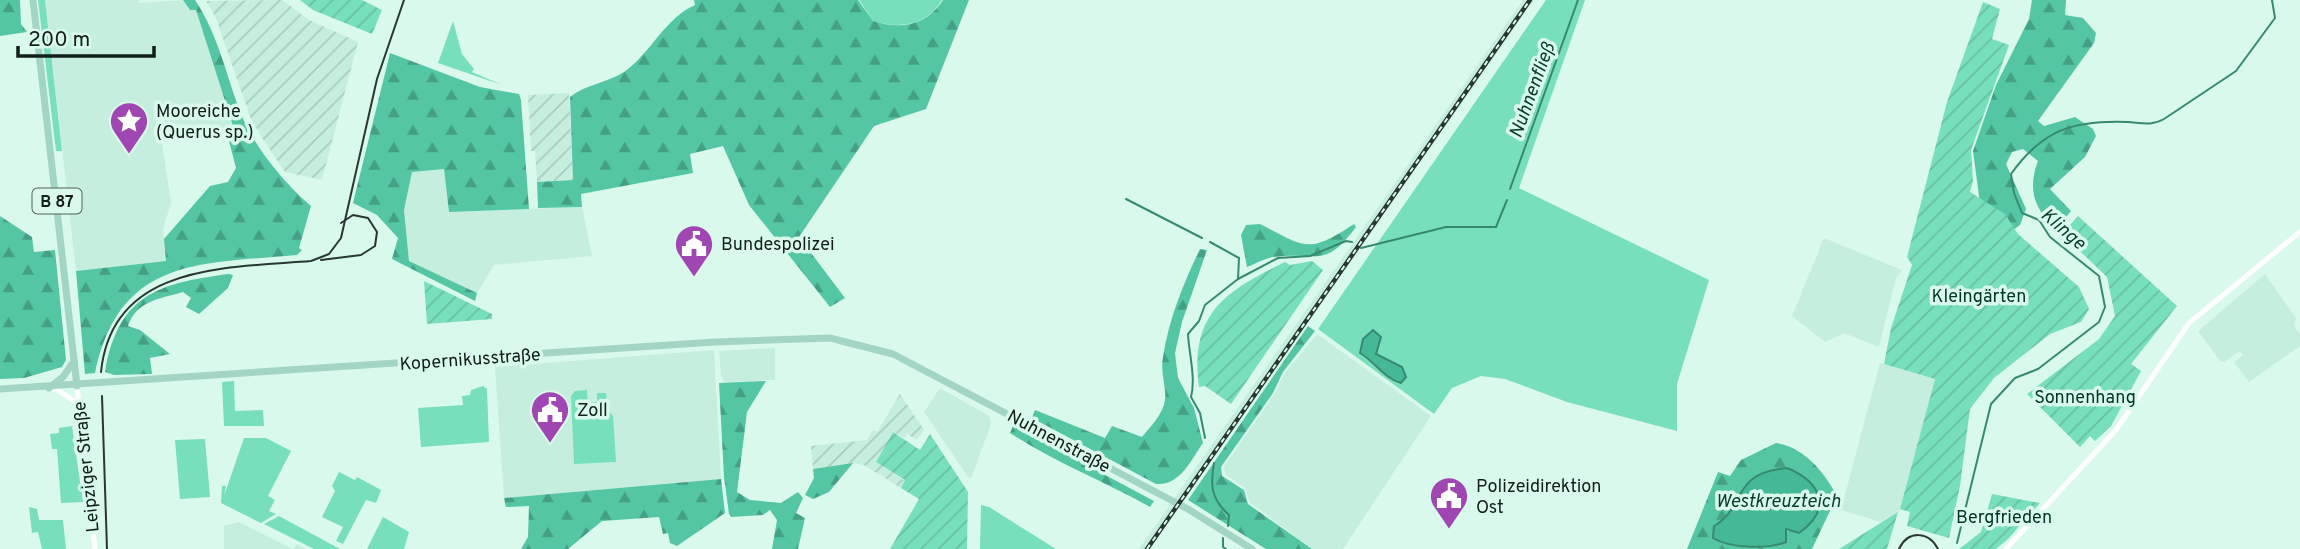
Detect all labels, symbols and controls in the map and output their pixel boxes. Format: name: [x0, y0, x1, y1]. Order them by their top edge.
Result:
scale bar: [18, 14, 154, 58]
text: 200 m: [28, 27, 90, 54]
water label: Nuhnenfließ: [1505, 39, 1561, 142]
place icon: Mooreiche (Querus sp.): [108, 100, 150, 155]
place label: Mooreiche (Querus sp.): [156, 101, 254, 145]
road number: B 87: [32, 188, 82, 214]
water label: Klinge: [2035, 203, 2090, 256]
public building icon: Bundespolizei: [673, 223, 715, 278]
place label: Bundespolizei: [721, 234, 835, 257]
park label: Kleingärten: [1932, 286, 2026, 309]
street label: Kopernikusstraße: [399, 344, 541, 377]
park label: Sonnenhang: [2034, 387, 2136, 410]
public building icon: Zoll: [529, 389, 571, 444]
street label: Leipziger Straße: [69, 400, 106, 533]
place label: Zoll: [577, 400, 608, 423]
street label: Nuhnenstraße: [1003, 405, 1114, 479]
public building icon: Polizeidirektion Ost: [1428, 475, 1470, 530]
place label: Polizeidirektion Ost: [1476, 476, 1601, 520]
water label: Westkreuzteich: [1715, 490, 1841, 514]
park label: Bergfrieden: [1956, 507, 2052, 530]

